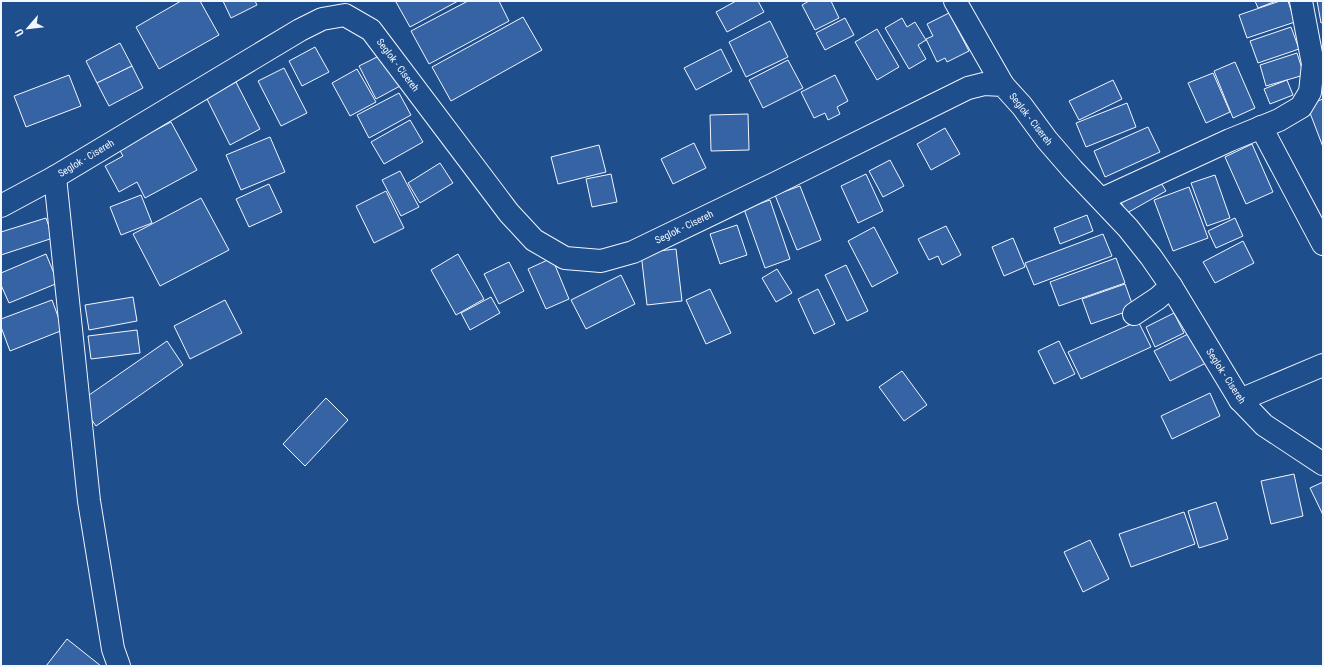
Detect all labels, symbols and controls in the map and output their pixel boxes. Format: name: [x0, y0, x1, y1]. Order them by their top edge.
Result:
north arrow: [8, 8, 48, 48]
text: U: [12, 27, 27, 38]
street label: Seglok - Cisereh: [375, 36, 422, 94]
street label: Seglok - Cisereh: [1007, 91, 1055, 147]
street label: Seglok - Cisereh: [56, 137, 116, 179]
street label: Seglok - Cisereh: [653, 208, 715, 246]
street label: Seglok - Cisereh: [1204, 346, 1248, 406]

